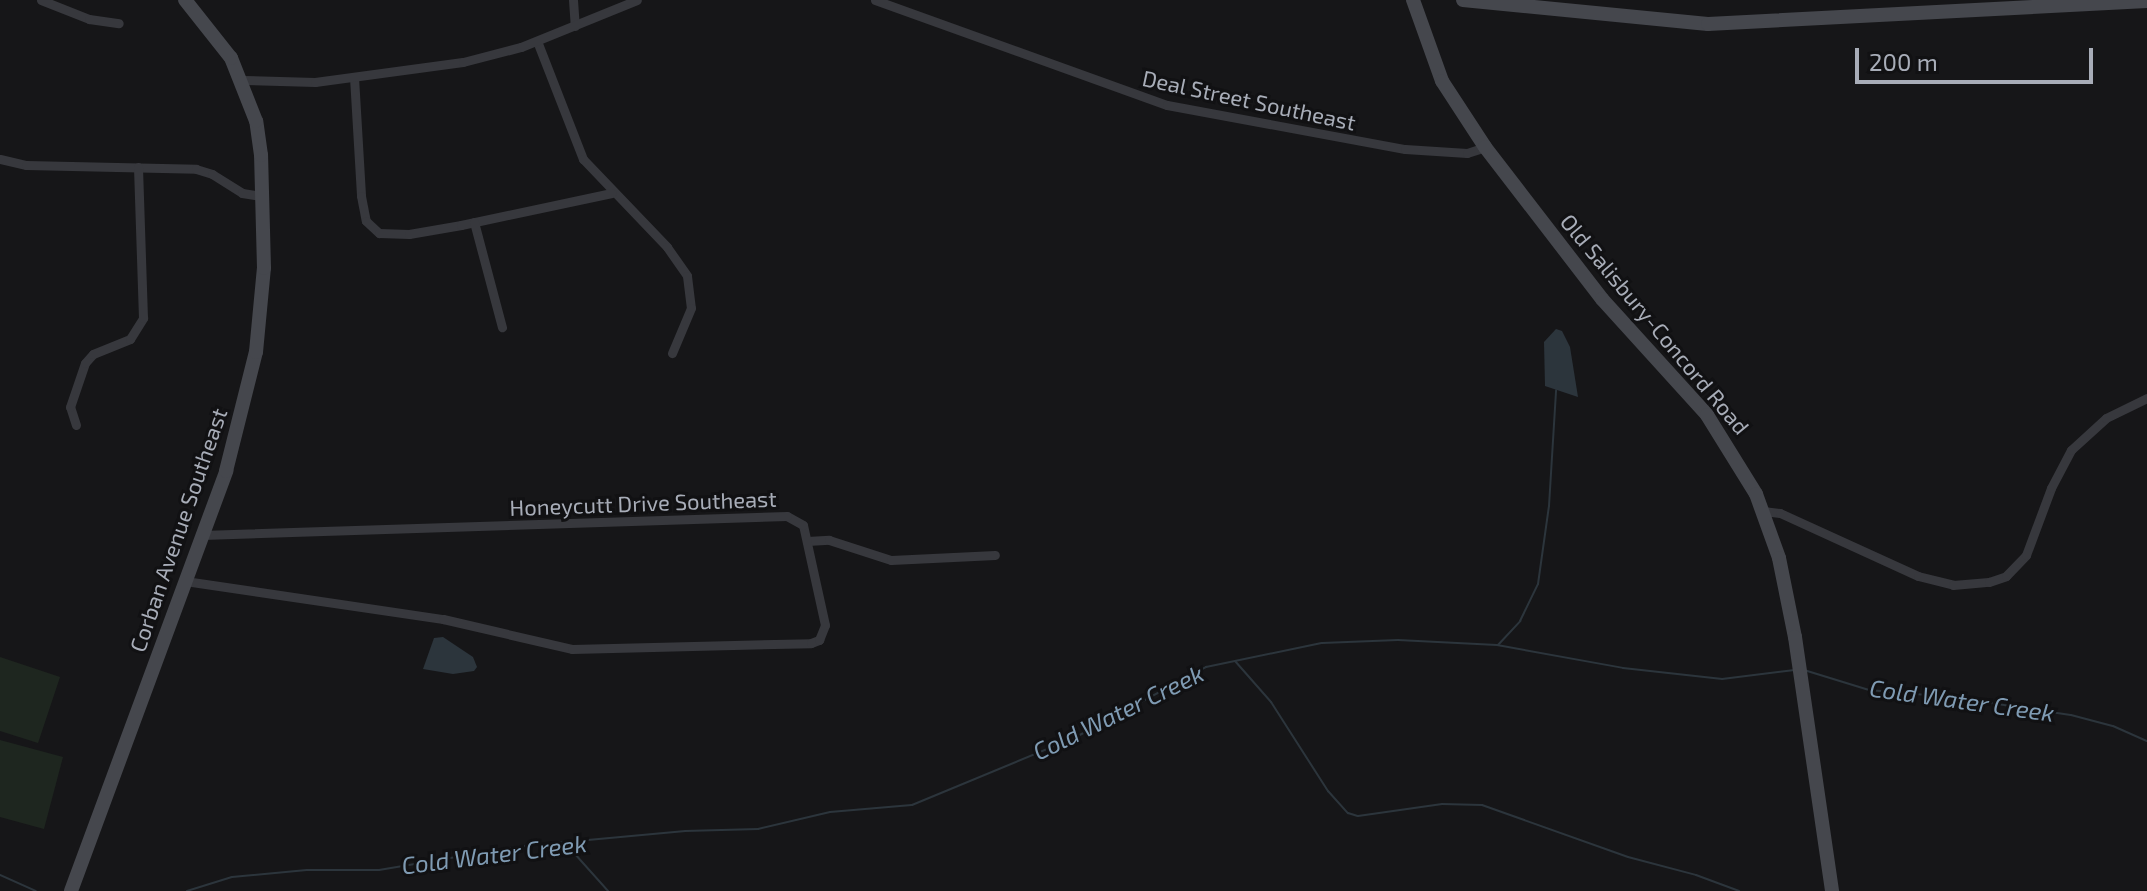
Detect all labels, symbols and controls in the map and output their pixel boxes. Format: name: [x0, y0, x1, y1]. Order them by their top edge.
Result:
scale bar: [1859, 32, 2097, 82]
text: 200 m: [1869, 47, 1938, 76]
street label: Deal Street Southeast: [1140, 64, 1358, 136]
street label: Old Salisbury-Concord Road: [1555, 208, 1755, 440]
street label: Corban Avenue Southeast: [124, 404, 232, 656]
street label: Honeycutt Drive Southeast: [509, 485, 777, 521]
water label: Cold Water Creek: [1028, 658, 1208, 766]
water label: Cold Water Creek: [1867, 673, 2057, 727]
water label: Cold Water Creek: [399, 828, 589, 880]

